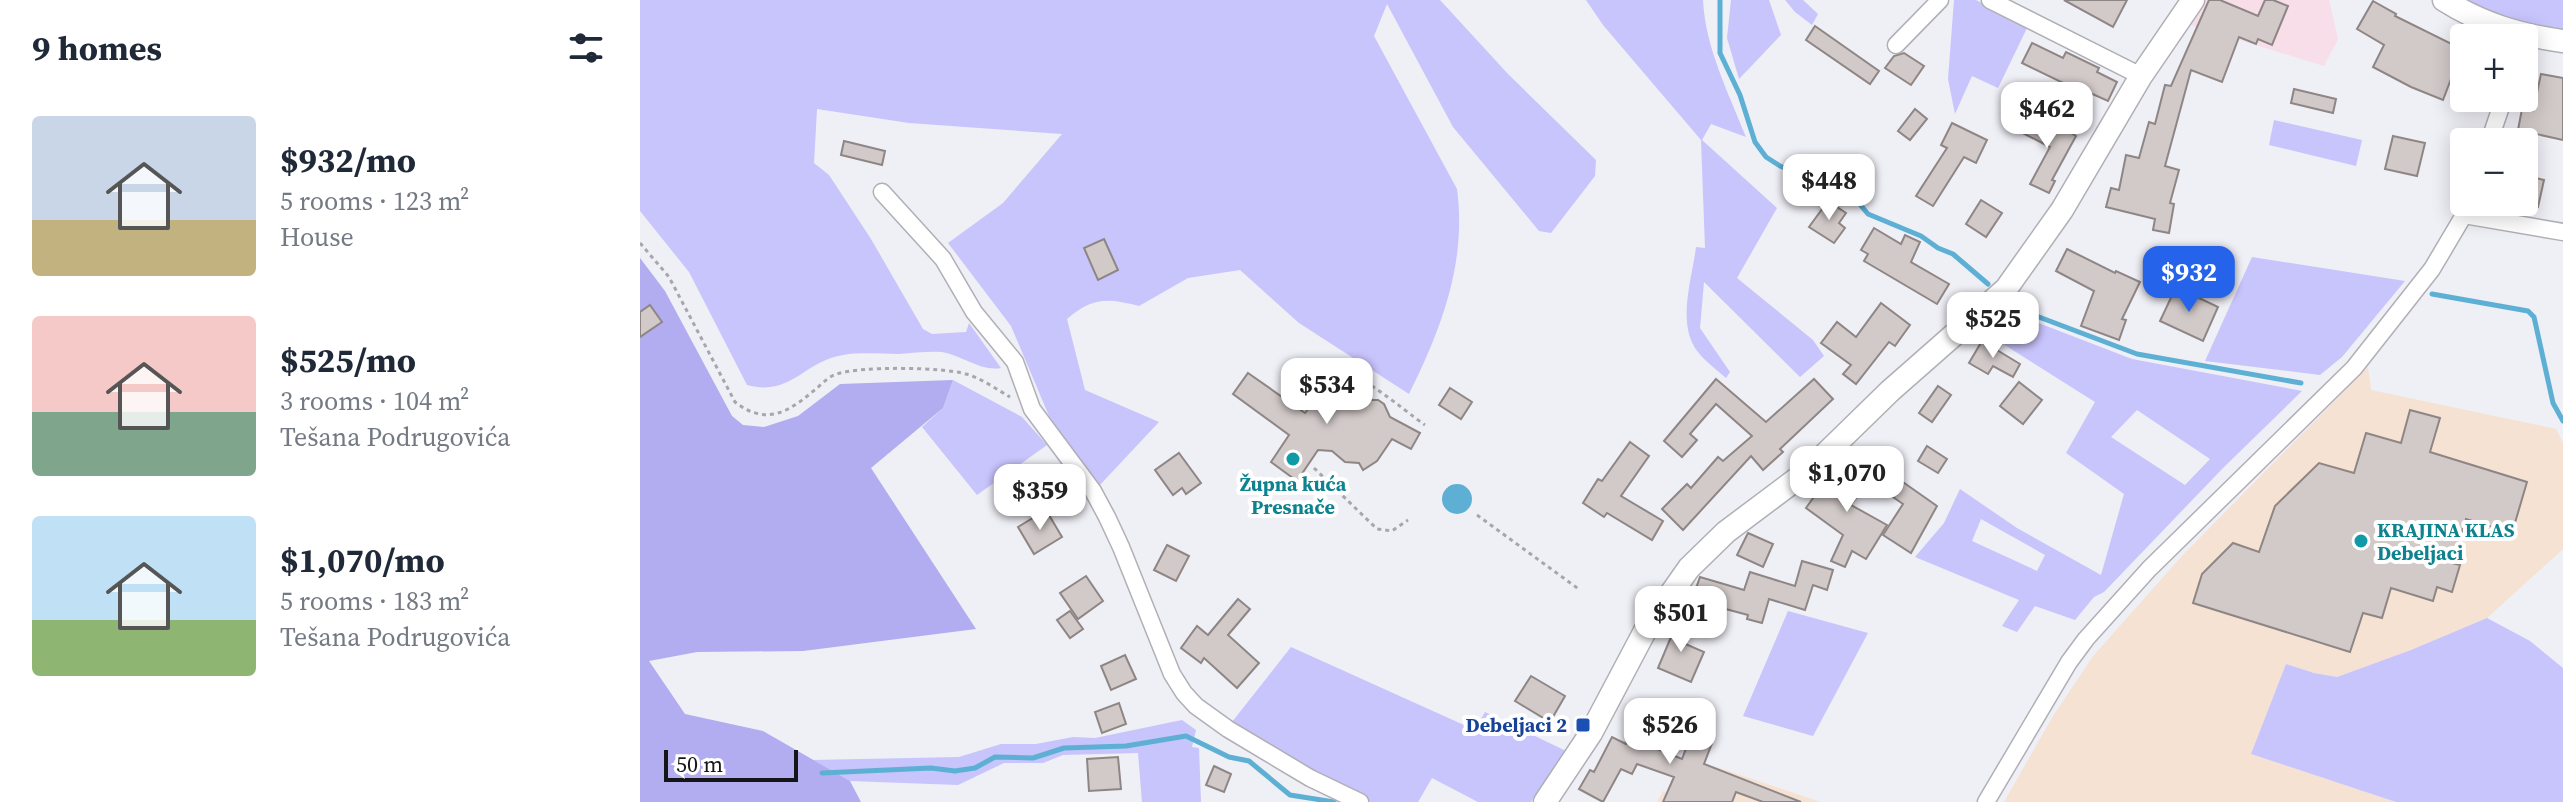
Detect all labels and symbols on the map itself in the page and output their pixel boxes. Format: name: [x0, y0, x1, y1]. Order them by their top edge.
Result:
pin: $462: [2000, 82, 2094, 150]
pin: $448: [1782, 154, 1876, 222]
pin: $932: [2142, 246, 2236, 314]
pin: $525: [1946, 292, 2040, 360]
pin: $534: [1280, 358, 1374, 426]
pin: $1,070: [1782, 446, 1912, 514]
marker: Župna kuća Presnače: [1284, 450, 1302, 468]
pin: $359: [993, 464, 1087, 532]
place label: Župna kuća Presnače: [1240, 470, 1347, 521]
place label: KRAJINA KLAS Debeljaci: [2377, 516, 2515, 567]
marker: KRAJINA KLAS Debeljaci: [2352, 532, 2370, 550]
pin: $501: [1634, 586, 1728, 654]
pin: $526: [1623, 698, 1717, 766]
place label: Debeljaci 2: [1466, 711, 1567, 739]
marker: Debeljaci 2: [1574, 716, 1592, 734]
scale bar: [664, 746, 798, 782]

